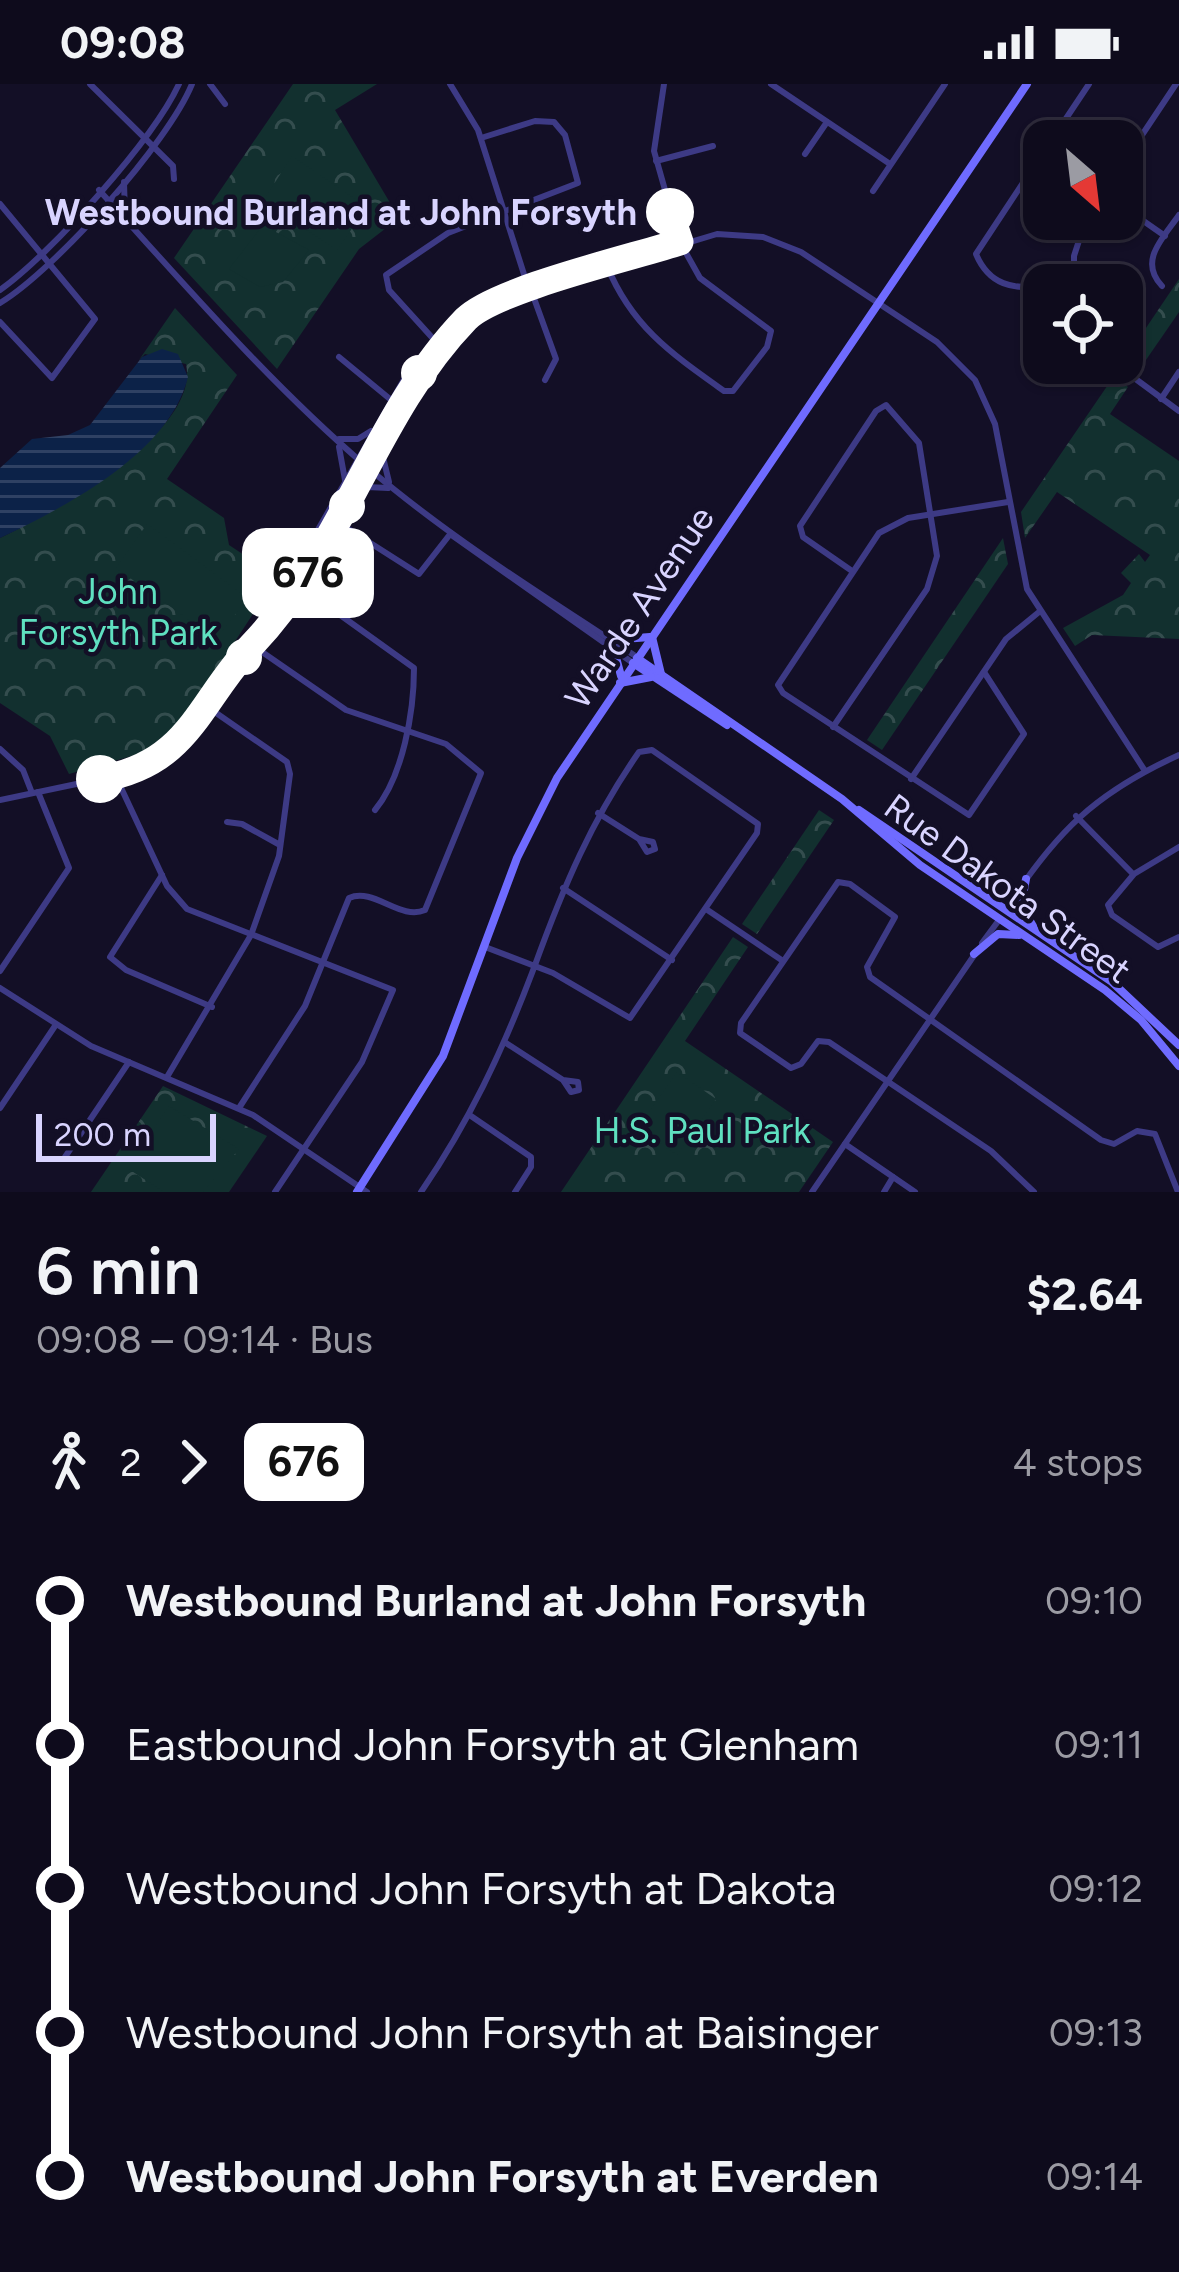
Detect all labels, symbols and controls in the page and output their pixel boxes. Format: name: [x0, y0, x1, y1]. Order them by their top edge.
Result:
text: 09:08: [60, 15, 186, 69]
north arrow: [1023, 120, 1143, 240]
map controls: [1023, 120, 1143, 384]
marker: Westbound Burland at John Forsyth: [648, 190, 692, 234]
place label: Westbound Burland at John Forsyth: [45, 191, 637, 234]
button: locate: [1023, 264, 1143, 384]
unlabelled marker: [403, 357, 435, 389]
unlabelled marker: [331, 490, 363, 522]
street label: Warde Avenue: [556, 498, 723, 717]
line badge: 676: [239, 534, 377, 612]
text: 676: [272, 547, 344, 598]
park label: John Forsyth Park: [18, 570, 218, 654]
unlabelled marker: [228, 641, 260, 673]
unlabelled marker: [78, 757, 122, 801]
street label: Rue Dakota Street: [876, 785, 1139, 992]
scale bar: [36, 1108, 216, 1161]
park label: H.S. Paul Park: [593, 1109, 811, 1152]
text: 200 m: [54, 1115, 151, 1154]
text: 6 min: [36, 1231, 201, 1311]
text: $2.64: [1026, 1267, 1143, 1321]
text: 09:08 – 09:14 · Bus: [36, 1316, 373, 1363]
icon: walk: [36, 1429, 102, 1495]
icon: forward: [160, 1429, 226, 1495]
text: 676: [268, 1436, 340, 1487]
text: 2: [120, 1439, 142, 1486]
text: 4 stops: [1012, 1439, 1143, 1486]
text: Westbound Burland at John Forsyth: [126, 1573, 866, 1627]
text: 09:10: [1045, 1577, 1143, 1624]
text: Eastbound John Forsyth at Glenham: [126, 1717, 859, 1771]
text: 09:11: [1054, 1721, 1143, 1768]
text: Westbound John Forsyth at Dakota: [126, 1861, 836, 1915]
text: 09:12: [1048, 1865, 1143, 1912]
text: Westbound John Forsyth at Baisinger: [126, 2005, 879, 2059]
text: 09:13: [1049, 2009, 1143, 2056]
text: Westbound John Forsyth at Everden: [126, 2149, 879, 2203]
text: 09:14: [1046, 2153, 1143, 2200]

